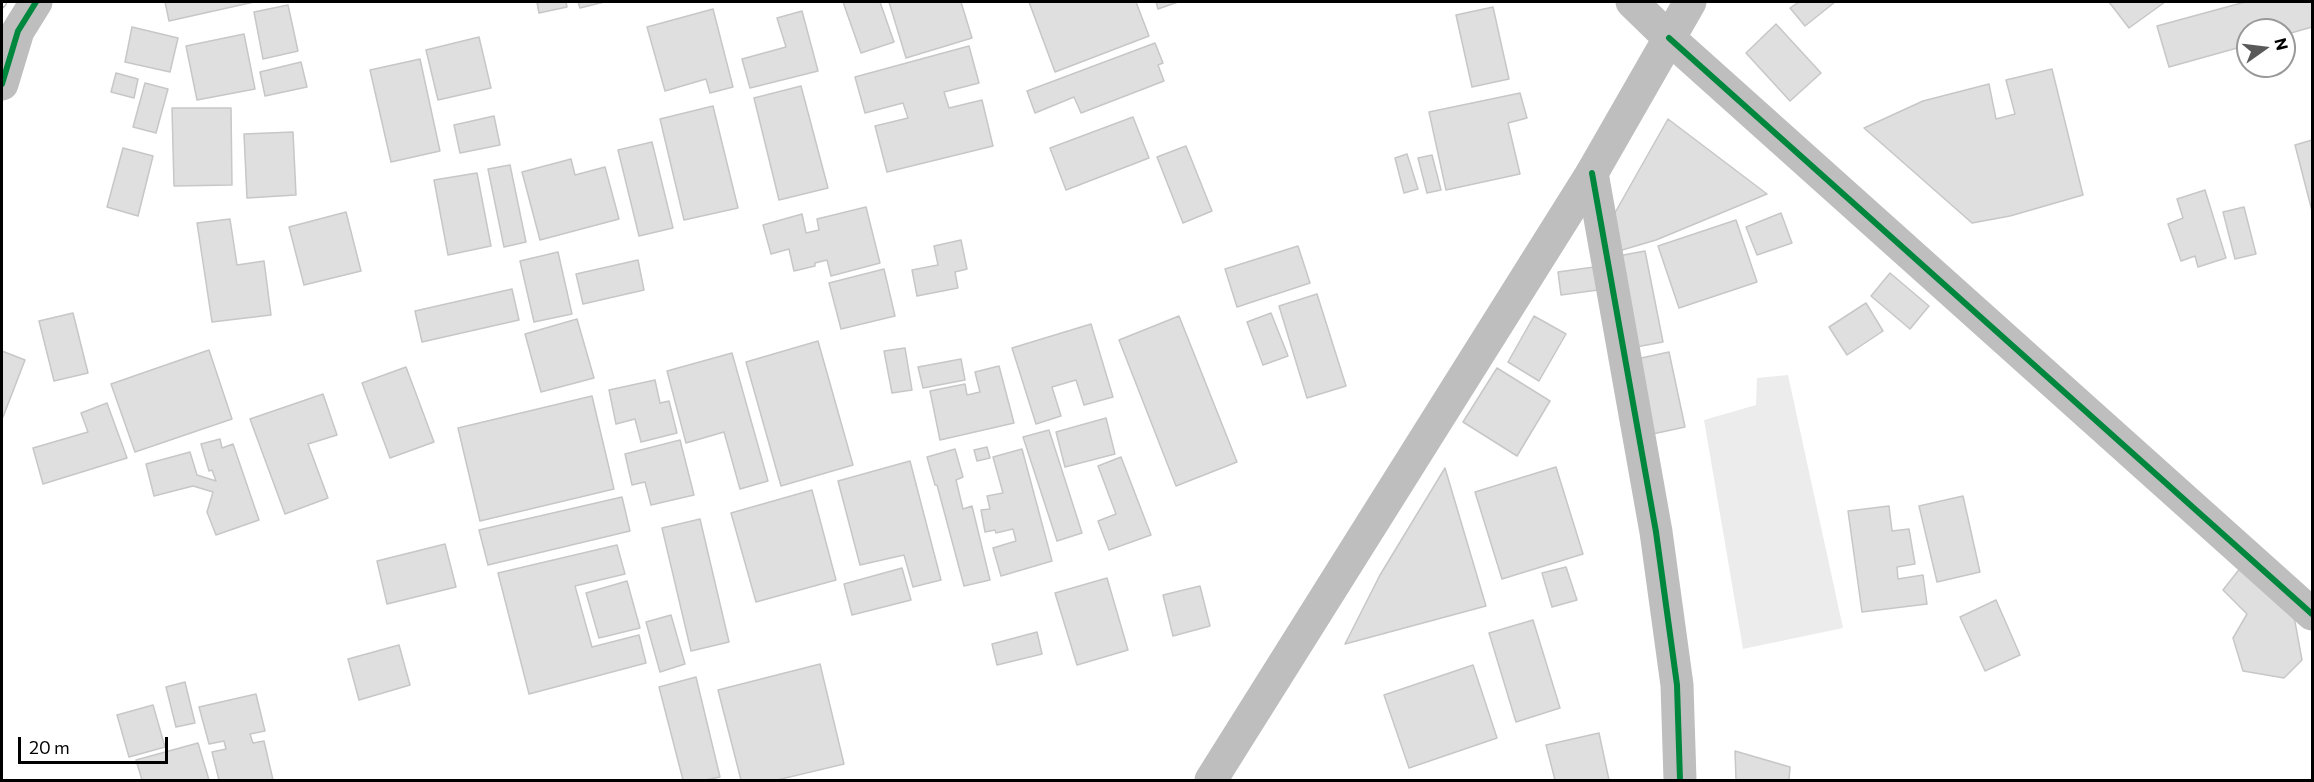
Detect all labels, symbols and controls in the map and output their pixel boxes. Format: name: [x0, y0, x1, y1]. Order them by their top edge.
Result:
north arrow: [2236, 18, 2296, 78]
text: N: [2271, 36, 2293, 52]
scale bar: [21, 725, 171, 763]
text: 20 m: [29, 736, 70, 758]

